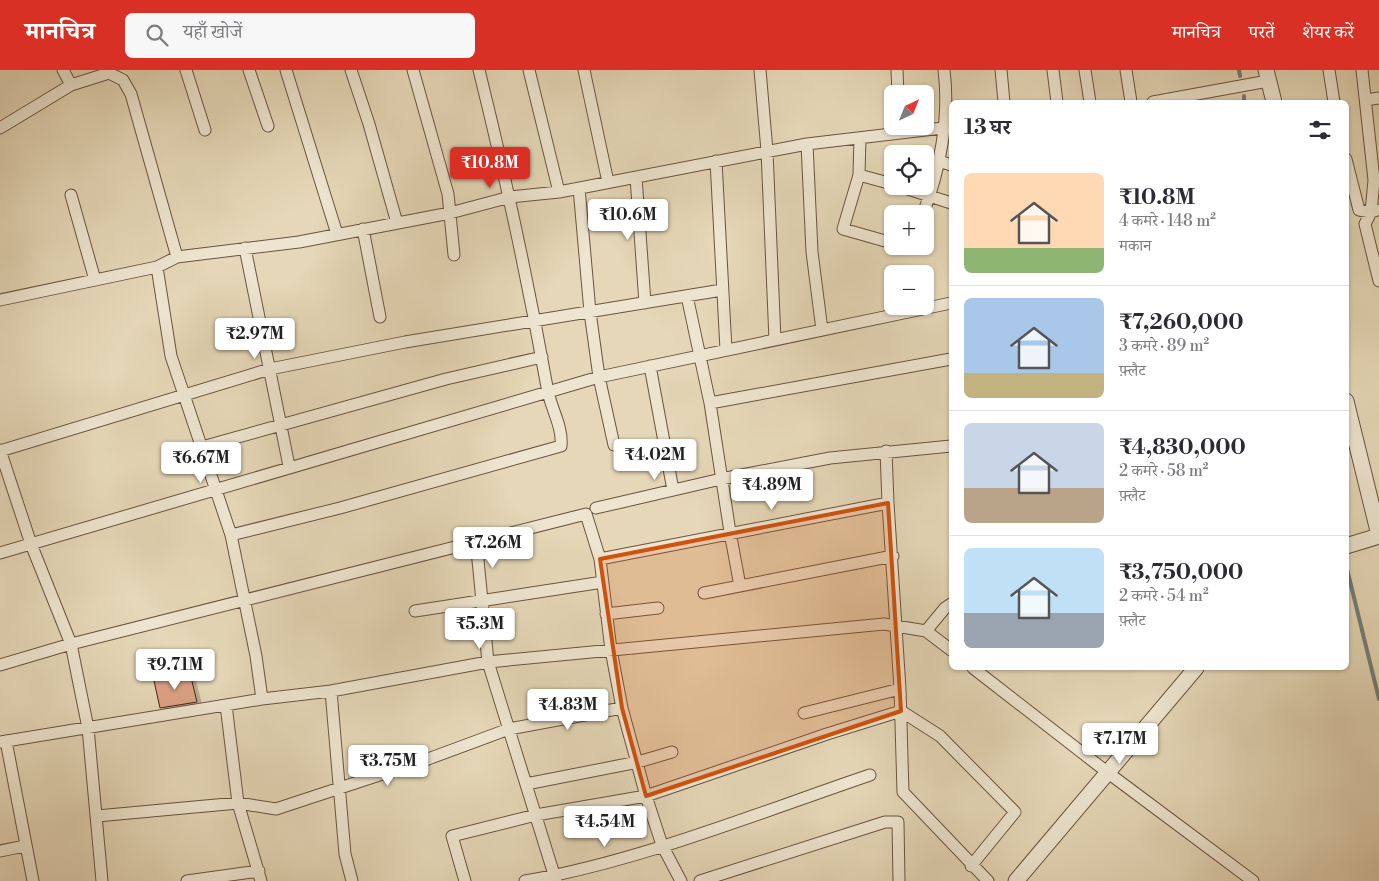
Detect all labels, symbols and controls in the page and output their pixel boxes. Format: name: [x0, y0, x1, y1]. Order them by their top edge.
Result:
search box: [125, 13, 475, 58]
text: मानचित्र: [25, 17, 95, 47]
text: यहाँ खोजें: [183, 20, 242, 44]
icon: search: [143, 21, 171, 49]
text: मानचित्र: [1172, 21, 1221, 44]
text: परतें: [1249, 21, 1275, 44]
text: शेयर करें: [1303, 21, 1354, 44]
north arrow: [884, 85, 934, 135]
map controls: [884, 85, 934, 315]
text: 13 घर: [964, 115, 1011, 141]
icon: filters: [1306, 116, 1334, 144]
button: locate: [884, 145, 934, 195]
pin: ₹10.8M: [449, 146, 531, 189]
text: ₹10.8M: [461, 153, 519, 173]
text: ₹10.8M: [1119, 185, 1195, 211]
icon: home: [1004, 193, 1064, 253]
pin: ₹10.6M: [587, 198, 669, 241]
text: ₹10.6M: [599, 205, 657, 225]
button: +: [884, 205, 934, 255]
text: 4 कमरे · 148 m²: [1119, 211, 1216, 231]
text: मकान: [1119, 236, 1151, 256]
button: −: [884, 265, 934, 315]
text: ₹7,260,000: [1119, 310, 1243, 336]
pin: ₹2.97M: [214, 318, 296, 360]
icon: home: [1004, 318, 1064, 378]
text: ₹2.97M: [226, 324, 284, 344]
text: 3 कमरे · 89 m²: [1119, 336, 1209, 356]
text: फ़्लैट: [1119, 361, 1146, 381]
text: ₹4,830,000: [1119, 435, 1246, 461]
pin: ₹4.02M: [614, 438, 696, 481]
pin: ₹6.67M: [160, 442, 242, 484]
icon: home: [1004, 443, 1064, 503]
text: ₹4.02M: [624, 445, 686, 465]
text: ₹6.67M: [172, 448, 230, 468]
text: 2 कमरे · 58 m²: [1119, 461, 1208, 481]
pin: ₹4.89M: [731, 468, 813, 511]
text: ₹4.89M: [742, 475, 802, 495]
text: फ़्लैट: [1119, 486, 1146, 506]
pin: ₹7.26M: [452, 526, 534, 569]
text: ₹7.26M: [464, 533, 522, 553]
text: ₹3,750,000: [1119, 560, 1243, 586]
icon: home: [1004, 568, 1064, 628]
text: 2 कमरे · 54 m²: [1119, 586, 1209, 606]
pin: ₹5.3M: [445, 608, 515, 650]
text: फ़्लैट: [1119, 611, 1146, 631]
text: ₹5.3M: [456, 614, 504, 634]
pin: ₹9.71M: [134, 648, 216, 691]
text: ₹9.71M: [147, 655, 203, 675]
pin: ₹4.83M: [527, 688, 609, 731]
text: ₹4.83M: [538, 695, 598, 715]
pin: ₹7.17M: [1079, 722, 1161, 765]
text: ₹7.17M: [1093, 729, 1147, 749]
pin: ₹3.75M: [347, 744, 429, 787]
text: ₹3.75M: [359, 751, 417, 771]
pin: ₹4.54M: [564, 806, 646, 848]
text: ₹4.54M: [575, 812, 635, 832]

